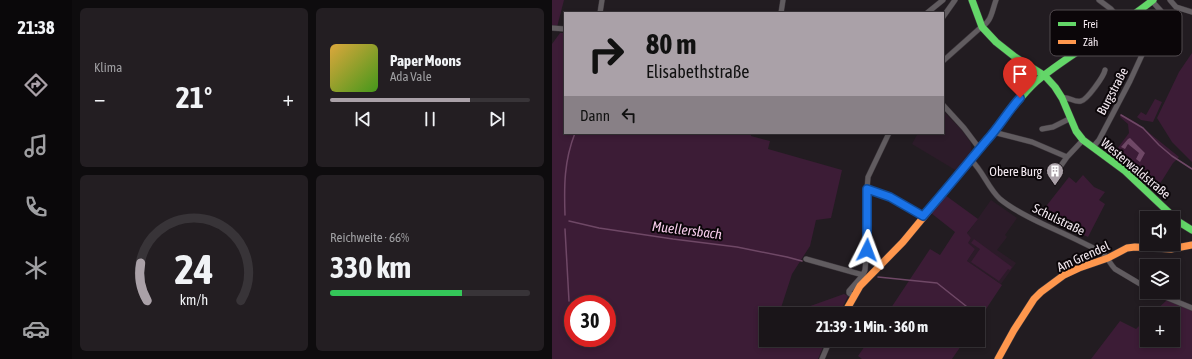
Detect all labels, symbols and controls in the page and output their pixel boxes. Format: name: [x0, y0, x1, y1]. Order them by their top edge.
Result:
legend: [1050, 10, 1182, 56]
text: 21:38: [17, 17, 55, 38]
text: Frei: [1083, 18, 1098, 30]
icon: right: [580, 28, 632, 80]
text: 80 m: [646, 28, 696, 60]
text: Zäh: [1083, 36, 1098, 48]
text: Paper Moons: [390, 52, 461, 69]
pin: [1003, 57, 1037, 98]
text: Klima: [94, 60, 122, 75]
text: Elisabethstraße: [646, 61, 749, 82]
icon: arrive: [1009, 63, 1031, 85]
street label: Burgstraße: [1094, 65, 1131, 117]
text: Ada Vale: [390, 69, 432, 84]
icon: directions: [22, 71, 50, 99]
text: 21°: [176, 80, 212, 114]
text: −: [94, 85, 105, 111]
text: +: [283, 85, 294, 111]
icon: left: [618, 104, 640, 126]
text: Dann: [580, 107, 610, 124]
icon: previous: [352, 108, 374, 130]
icon: pause: [419, 108, 441, 130]
icon: next: [486, 108, 508, 130]
icon: music: [22, 132, 50, 160]
street label: Westerwaldstraße: [1098, 135, 1174, 202]
building icon: Obere Burg: [1045, 161, 1065, 186]
place label: Obere Burg: [989, 164, 1042, 179]
icon: phone: [22, 193, 50, 221]
street label: Schulstraße: [1030, 200, 1087, 239]
map controls: [1140, 211, 1180, 347]
button: sound: [1140, 211, 1180, 251]
water label: Muellersbach: [651, 218, 723, 242]
position arrow: [846, 229, 888, 271]
text: Reichweite · 66%: [330, 230, 409, 245]
street label: Am Grendel: [1055, 238, 1112, 275]
text: 24: [174, 245, 214, 293]
text: 330 km: [330, 250, 411, 284]
icon: climate: [22, 254, 50, 282]
button: layers: [1140, 259, 1180, 299]
text: km/h: [180, 291, 208, 307]
speed limit sign: 30: [564, 295, 616, 347]
button: +: [1140, 307, 1180, 347]
icon: car: [22, 315, 50, 343]
text: 21:39 · 1 Min. · 360 m: [816, 318, 928, 335]

